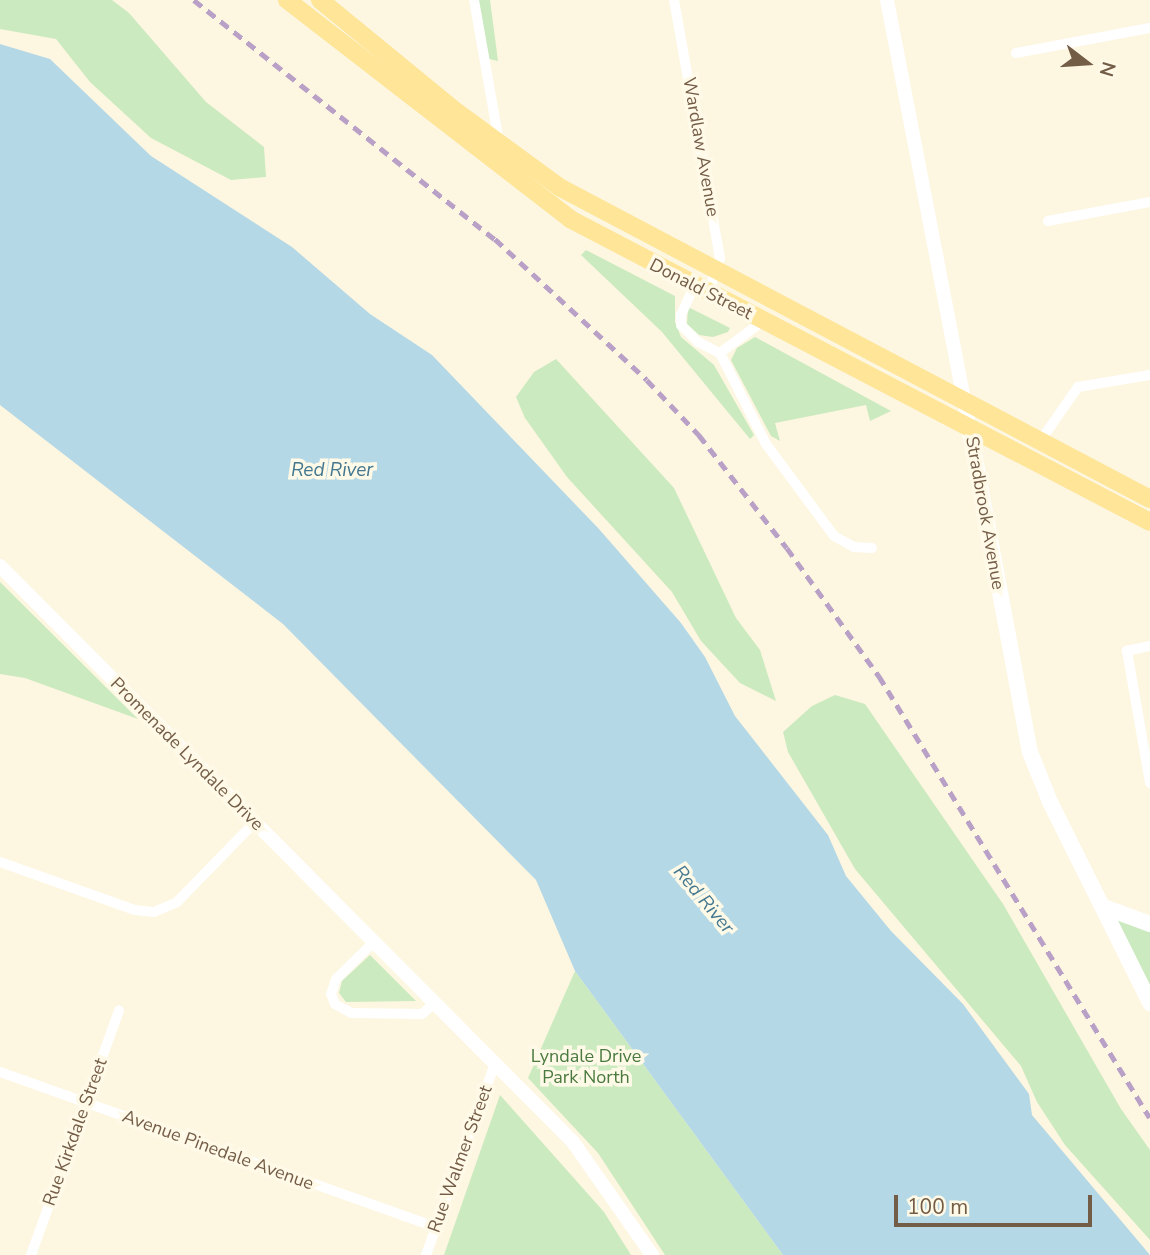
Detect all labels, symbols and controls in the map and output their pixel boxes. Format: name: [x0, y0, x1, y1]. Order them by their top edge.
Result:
north arrow: [1052, 28, 1122, 98]
text: N: [1093, 59, 1122, 80]
street label: Wardlaw Avenue: [678, 76, 724, 218]
street label: Donald Street: [646, 254, 756, 324]
street label: Stradbrook Avenue: [961, 435, 1009, 591]
water label: Red River: [291, 460, 373, 482]
street label: Promenade Lyndale Drive: [106, 673, 268, 835]
water label: Red River: [668, 861, 738, 939]
park label: Lyndale Drive Park North: [531, 1046, 641, 1088]
street label: Rue Kirkdale Street: [38, 1055, 112, 1209]
street label: Rue Walmer Street: [423, 1082, 497, 1236]
street label: Avenue Pinedale Avenue: [119, 1105, 317, 1195]
scale bar: [898, 1182, 1096, 1226]
text: 100 m: [907, 1193, 968, 1221]

